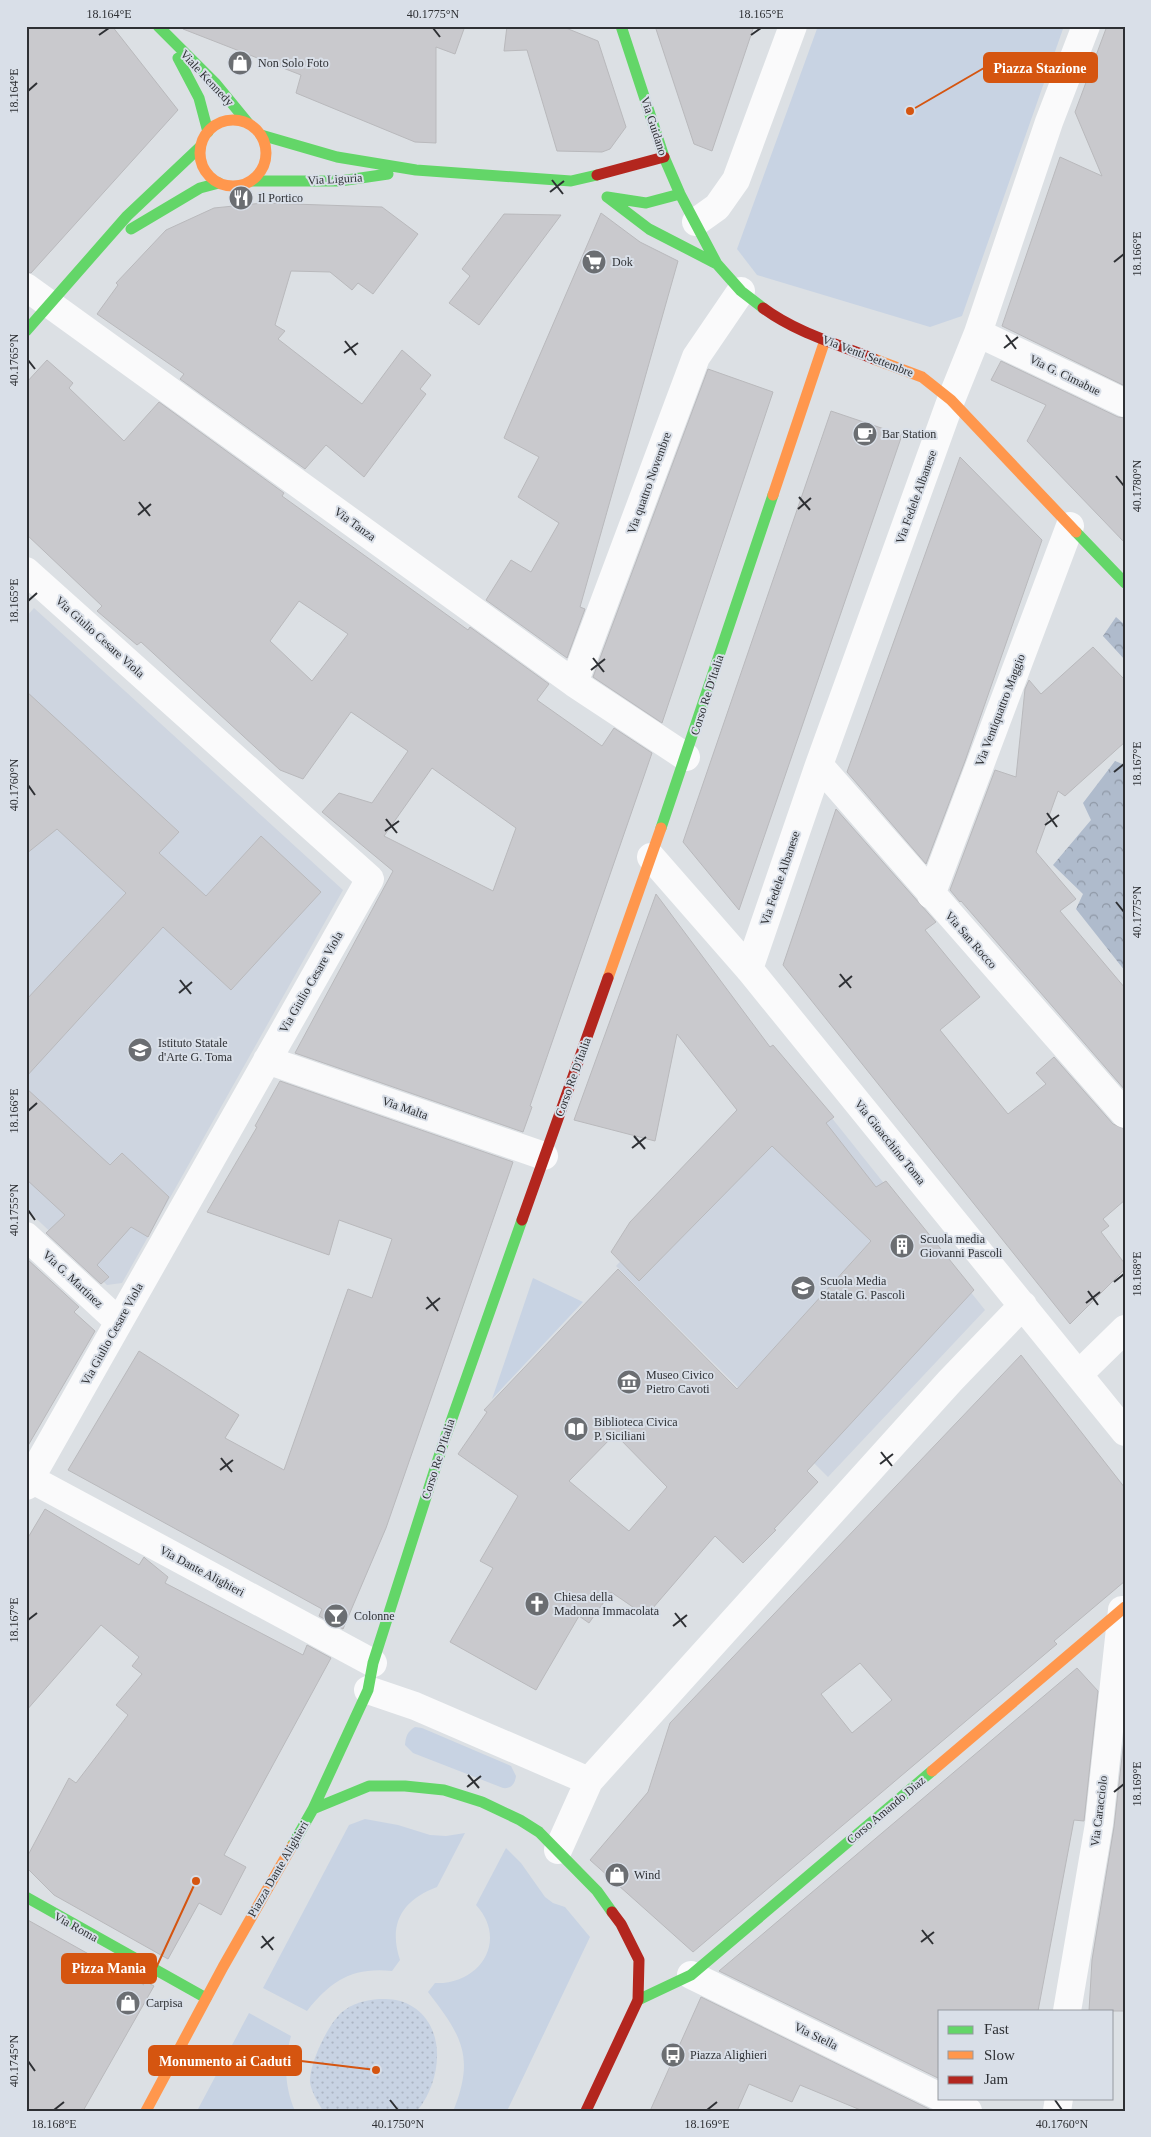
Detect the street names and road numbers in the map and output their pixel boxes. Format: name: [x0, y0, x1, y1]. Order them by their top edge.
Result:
street label: Viale Kennedy: [177, 47, 237, 109]
street label: Via Guidano: [638, 95, 670, 157]
street label: Via Liguria: [307, 171, 363, 187]
street label: Via Venti Settembre: [821, 332, 915, 380]
street label: Via G. Cimabue: [1027, 352, 1103, 398]
street label: Via quattro Novembre: [624, 430, 674, 536]
street label: Via Fedele Albanese: [893, 448, 939, 546]
street label: Via Tanza: [332, 504, 379, 544]
street label: Via Giulio Cesare Viola: [53, 593, 148, 681]
street label: Via Ventiquattro Maggio: [972, 652, 1028, 768]
street label: Corso Re D'Italia: [687, 653, 727, 737]
street label: Via Fedele Albanese: [757, 829, 803, 927]
street label: Via San Rocco: [942, 909, 1000, 971]
street label: Via Giulio Cesare Viola: [276, 928, 346, 1035]
street label: Corso Re D'Italia: [552, 1035, 594, 1119]
street label: Via Malta: [380, 1094, 430, 1123]
street label: Via Gioacchino Toma: [852, 1097, 929, 1188]
street label: Via G. Martinez: [40, 1247, 106, 1311]
street label: Via Giulio Cesare Viola: [78, 1280, 146, 1388]
street label: Corso Re D'Italia: [418, 1417, 458, 1501]
street label: Via Dante Alighieri: [157, 1543, 247, 1600]
street label: Corso Amando Diaz: [844, 1773, 928, 1847]
street label: Via Caracciolo: [1088, 1775, 1110, 1847]
street label: Piazza Dante Alighieri: [245, 1818, 312, 1920]
street label: Via Roma: [51, 1909, 101, 1945]
street label: Via Stella: [792, 2019, 841, 2053]

